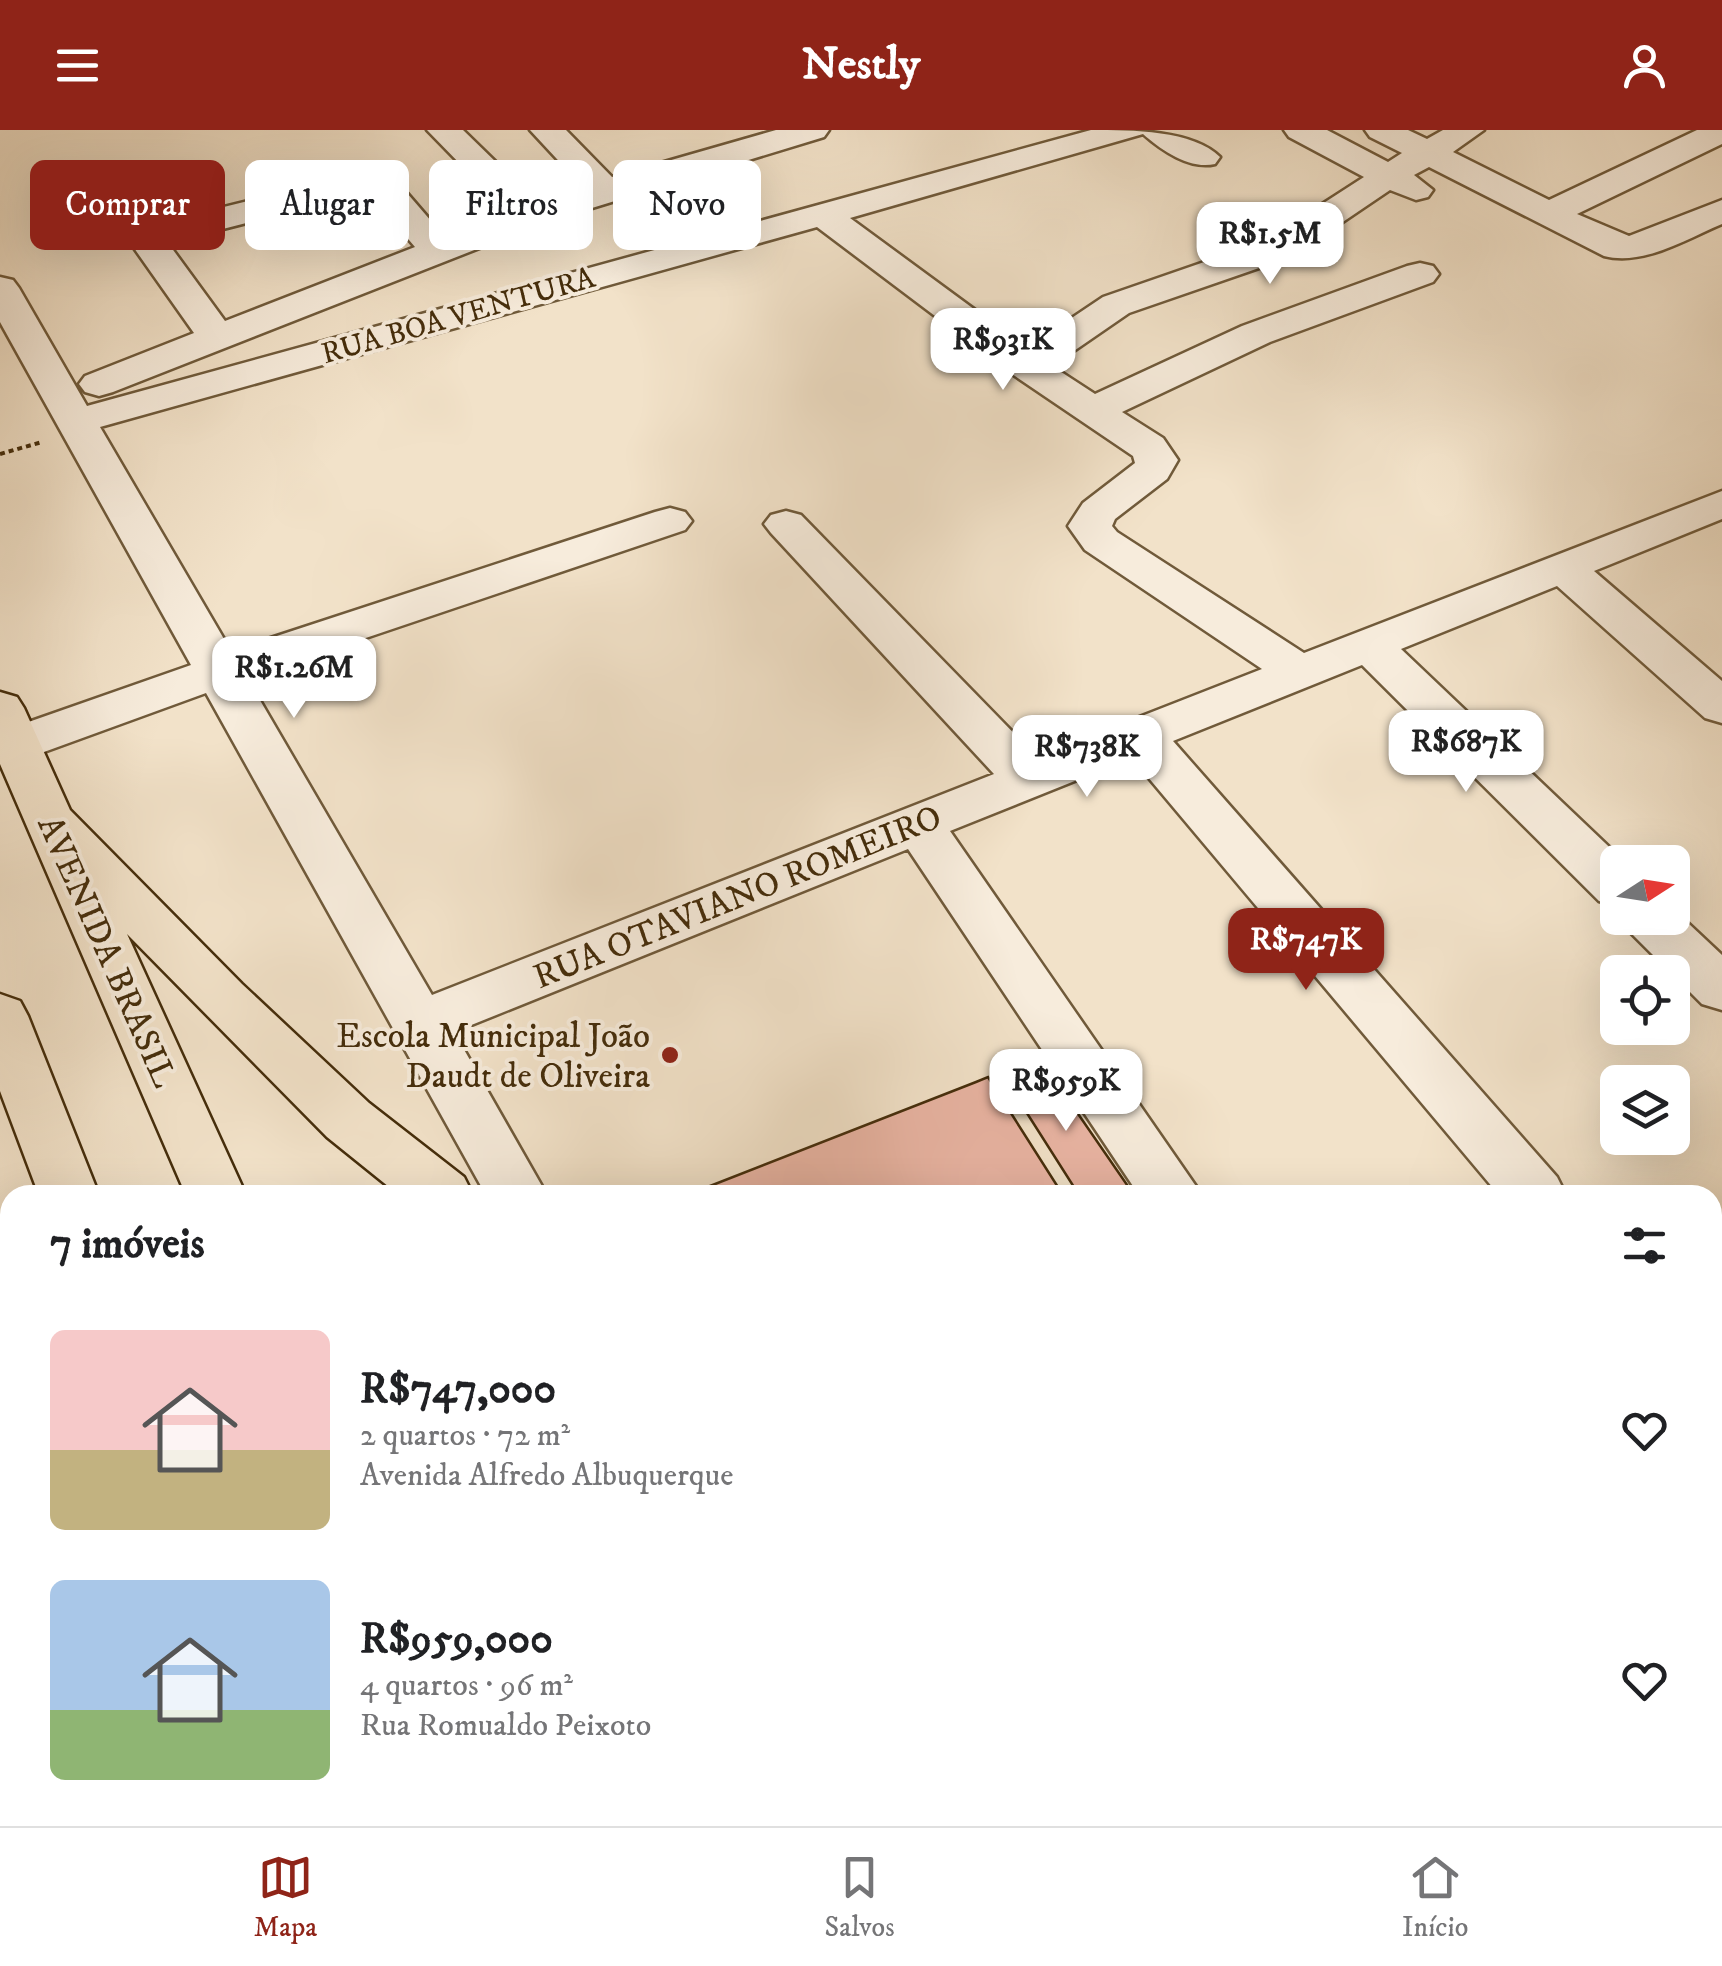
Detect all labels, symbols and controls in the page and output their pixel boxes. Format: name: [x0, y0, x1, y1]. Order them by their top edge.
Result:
text: Nestly: [802, 37, 920, 93]
icon: menu: [50, 38, 105, 93]
icon: person: [1617, 38, 1672, 93]
chip: Comprar: [30, 160, 225, 250]
chip: Alugar: [245, 160, 409, 250]
chip: Filtros: [429, 160, 593, 250]
chip: Novo: [613, 160, 761, 250]
pin: R$1.5M: [1189, 202, 1351, 287]
text: R$1.5M: [1219, 214, 1321, 254]
street label: RUA BOA VENTURA: [317, 259, 600, 373]
pin: R$931K: [922, 308, 1084, 393]
text: R$931K: [953, 320, 1053, 360]
pin: R$1.26M: [202, 636, 386, 721]
text: R$1.26M: [234, 648, 354, 688]
pin: R$687K: [1385, 710, 1547, 795]
pin: R$738K: [1006, 715, 1168, 800]
text: R$687K: [1411, 722, 1521, 762]
text: R$738K: [1034, 727, 1140, 767]
street label: RUA OTAVIANO ROMEIRO: [527, 796, 948, 1000]
street label: AVENIDA BRASIL: [27, 809, 186, 1094]
north arrow: [1600, 845, 1690, 935]
map controls: [1600, 845, 1690, 1155]
pin: R$747K: [1225, 908, 1387, 993]
text: R$747K: [1250, 920, 1362, 960]
button: locate: [1600, 955, 1690, 1045]
place label: Escola Municipal João Daudt de Oliveira: [336, 1015, 650, 1099]
marker: Escola Municipal João Daudt de Oliveira: [659, 1044, 681, 1066]
pin: R$959K: [985, 1049, 1147, 1134]
text: R$959K: [1011, 1061, 1121, 1101]
button: layers: [1600, 1065, 1690, 1155]
icon: filters: [1617, 1218, 1672, 1273]
text: 7 imóveis: [50, 1219, 204, 1271]
text: R$747,000: [360, 1364, 556, 1416]
icon: home: [130, 1370, 250, 1490]
icon: heart: [1617, 1403, 1672, 1458]
text: 2 quartos · 72 m²: [360, 1416, 570, 1456]
text: Avenida Alfredo Albuquerque: [360, 1456, 733, 1496]
text: R$959,000: [360, 1614, 553, 1666]
icon: home: [130, 1620, 250, 1740]
icon: heart: [1617, 1653, 1672, 1708]
text: 4 quartos · 96 m²: [360, 1666, 573, 1706]
text: Rua Romualdo Peixoto: [360, 1706, 651, 1746]
tab: Mapa: [254, 1850, 317, 1945]
tab: Salvos: [825, 1850, 895, 1945]
tab: Início: [1402, 1850, 1468, 1945]

